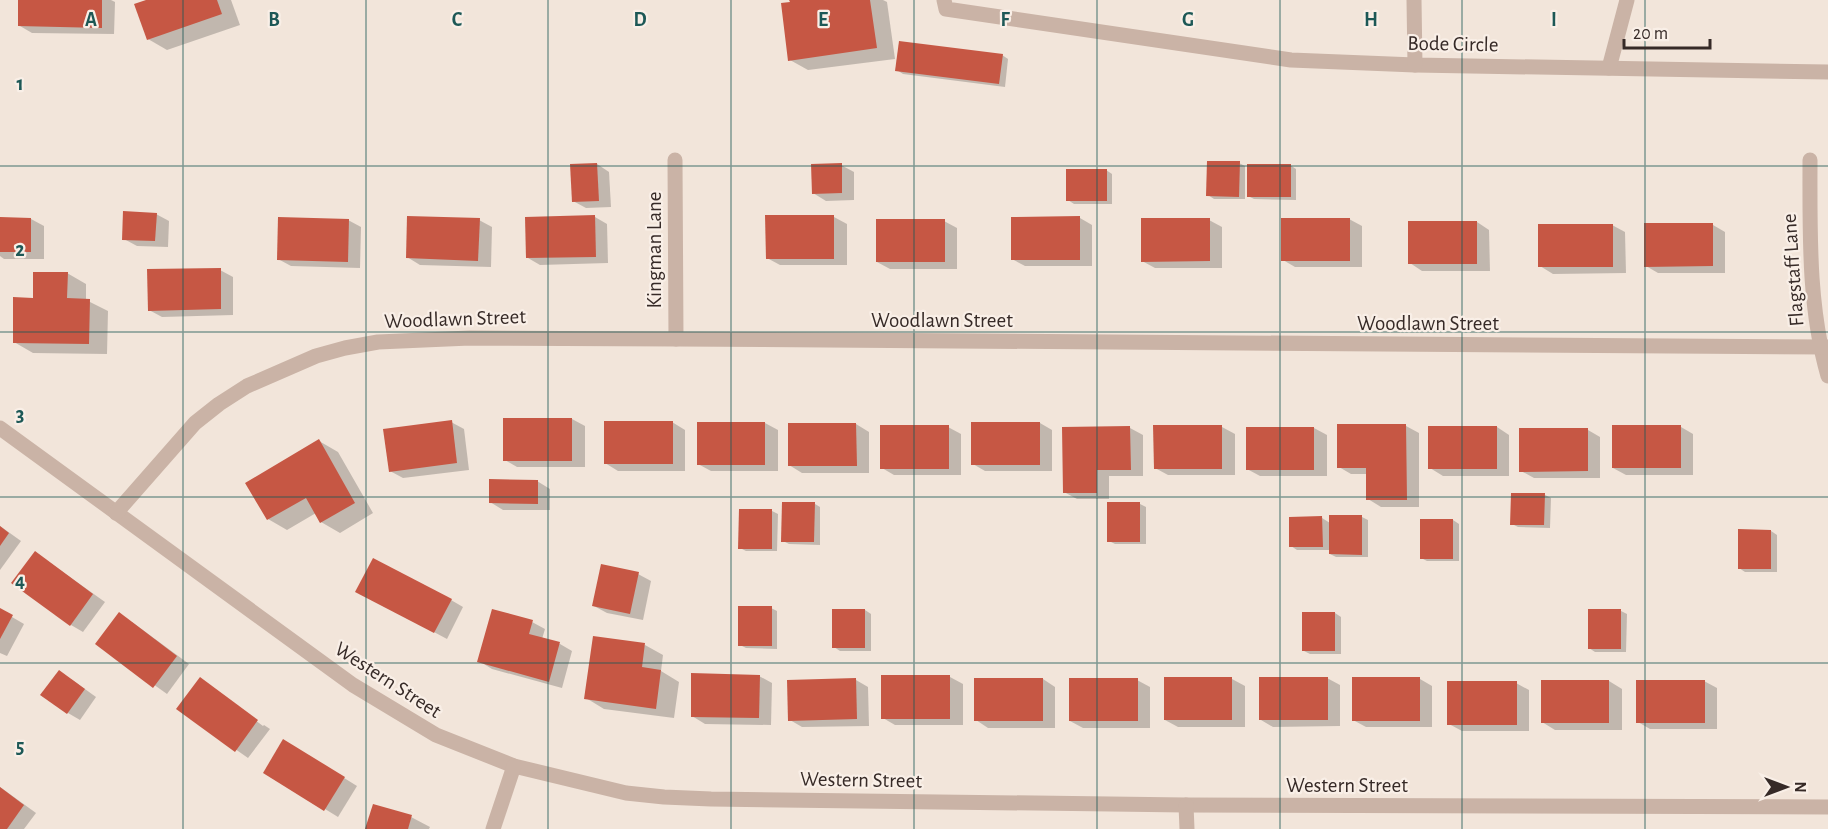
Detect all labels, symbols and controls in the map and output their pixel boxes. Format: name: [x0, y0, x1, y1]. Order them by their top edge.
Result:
text: A: [85, 10, 97, 30]
text: B: [268, 10, 280, 30]
text: C: [452, 10, 463, 30]
text: D: [633, 10, 647, 30]
text: E: [818, 10, 828, 30]
text: F: [1000, 10, 1010, 30]
text: G: [1182, 10, 1194, 30]
text: H: [1364, 10, 1378, 30]
text: I: [1551, 10, 1557, 30]
scale bar: [1624, 12, 1710, 50]
text: 20 m: [1633, 25, 1668, 43]
street label: Bode Circle: [1407, 33, 1499, 55]
text: 1: [16, 74, 24, 94]
street label: Kingman Lane: [644, 192, 665, 308]
street label: Flagstaff Lane: [1779, 213, 1807, 327]
text: 2: [15, 240, 25, 260]
street label: Woodlawn Street: [384, 306, 527, 332]
street label: Woodlawn Street: [871, 310, 1013, 331]
street label: Woodlawn Street: [1357, 313, 1499, 334]
text: 3: [16, 405, 24, 425]
text: 4: [15, 571, 25, 591]
street label: Western Street: [331, 638, 445, 722]
text: 5: [16, 737, 24, 757]
north arrow: [1756, 757, 1816, 817]
street label: Western Street: [800, 768, 922, 792]
street label: Western Street: [1286, 775, 1408, 796]
text: N: [1792, 781, 1808, 793]

